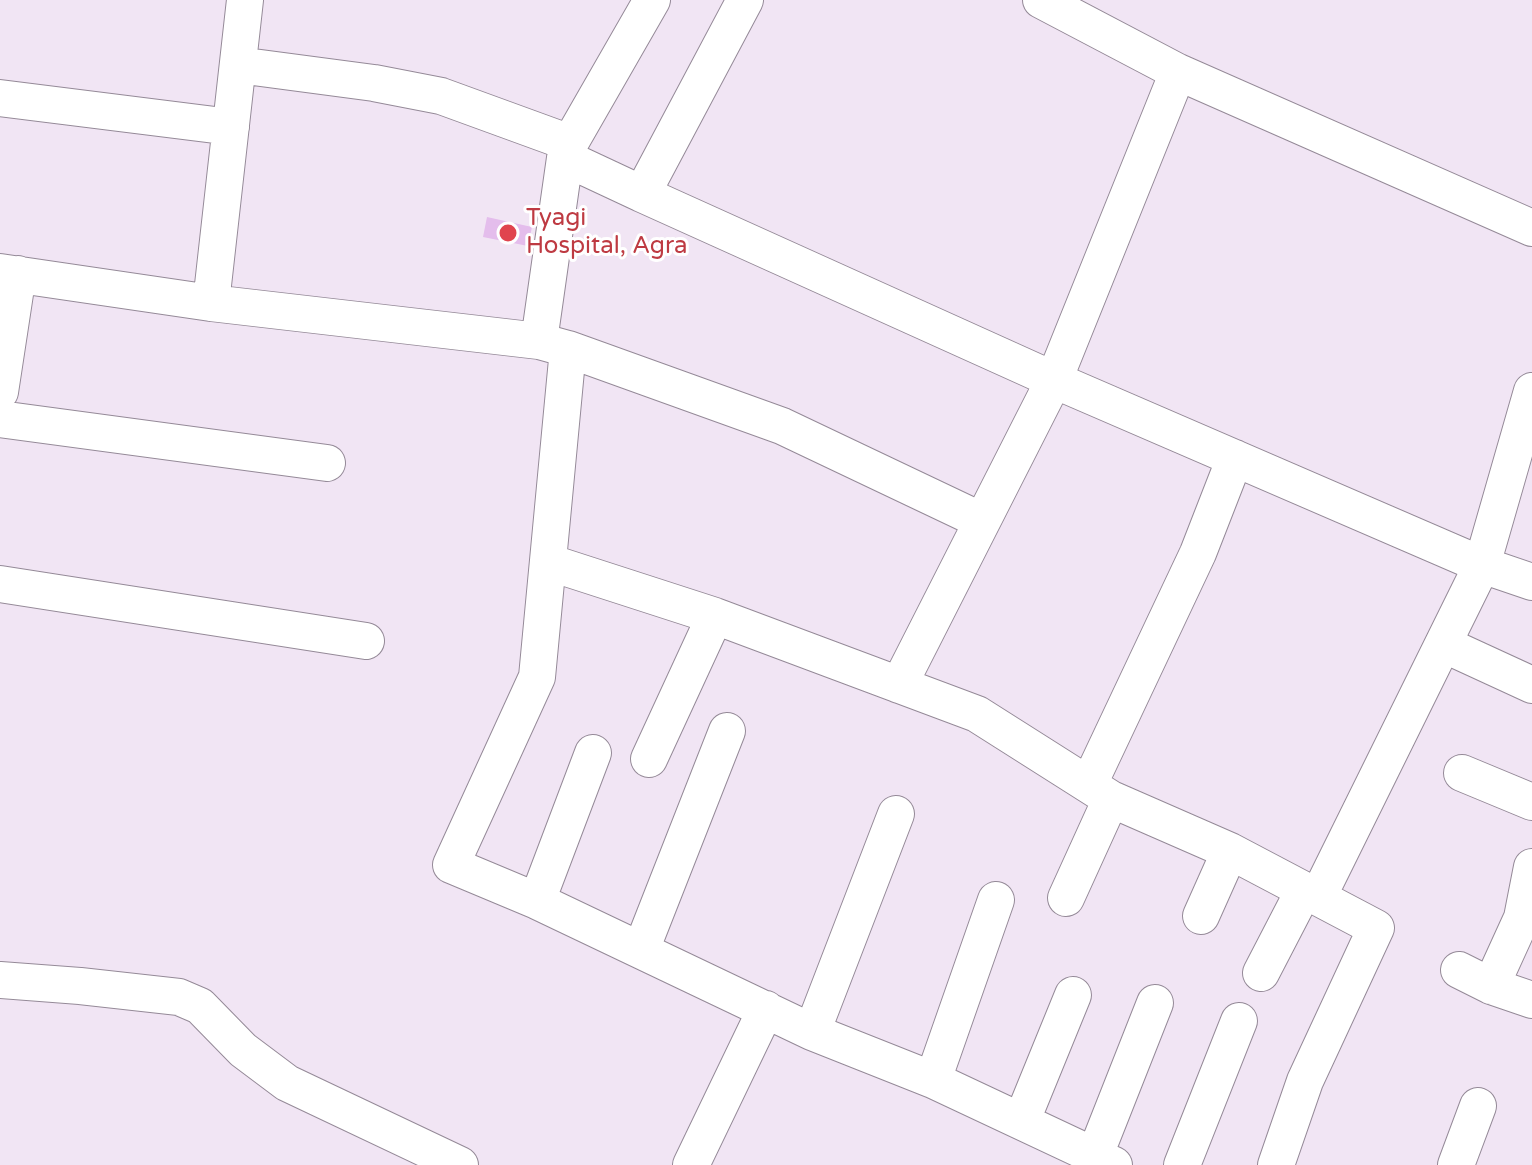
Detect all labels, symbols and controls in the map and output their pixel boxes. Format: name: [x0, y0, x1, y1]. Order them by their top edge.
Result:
place label: Tyagi Hospital, Agra: [526, 205, 688, 261]
marker: Tyagi Hospital, Agra: [497, 222, 519, 244]

